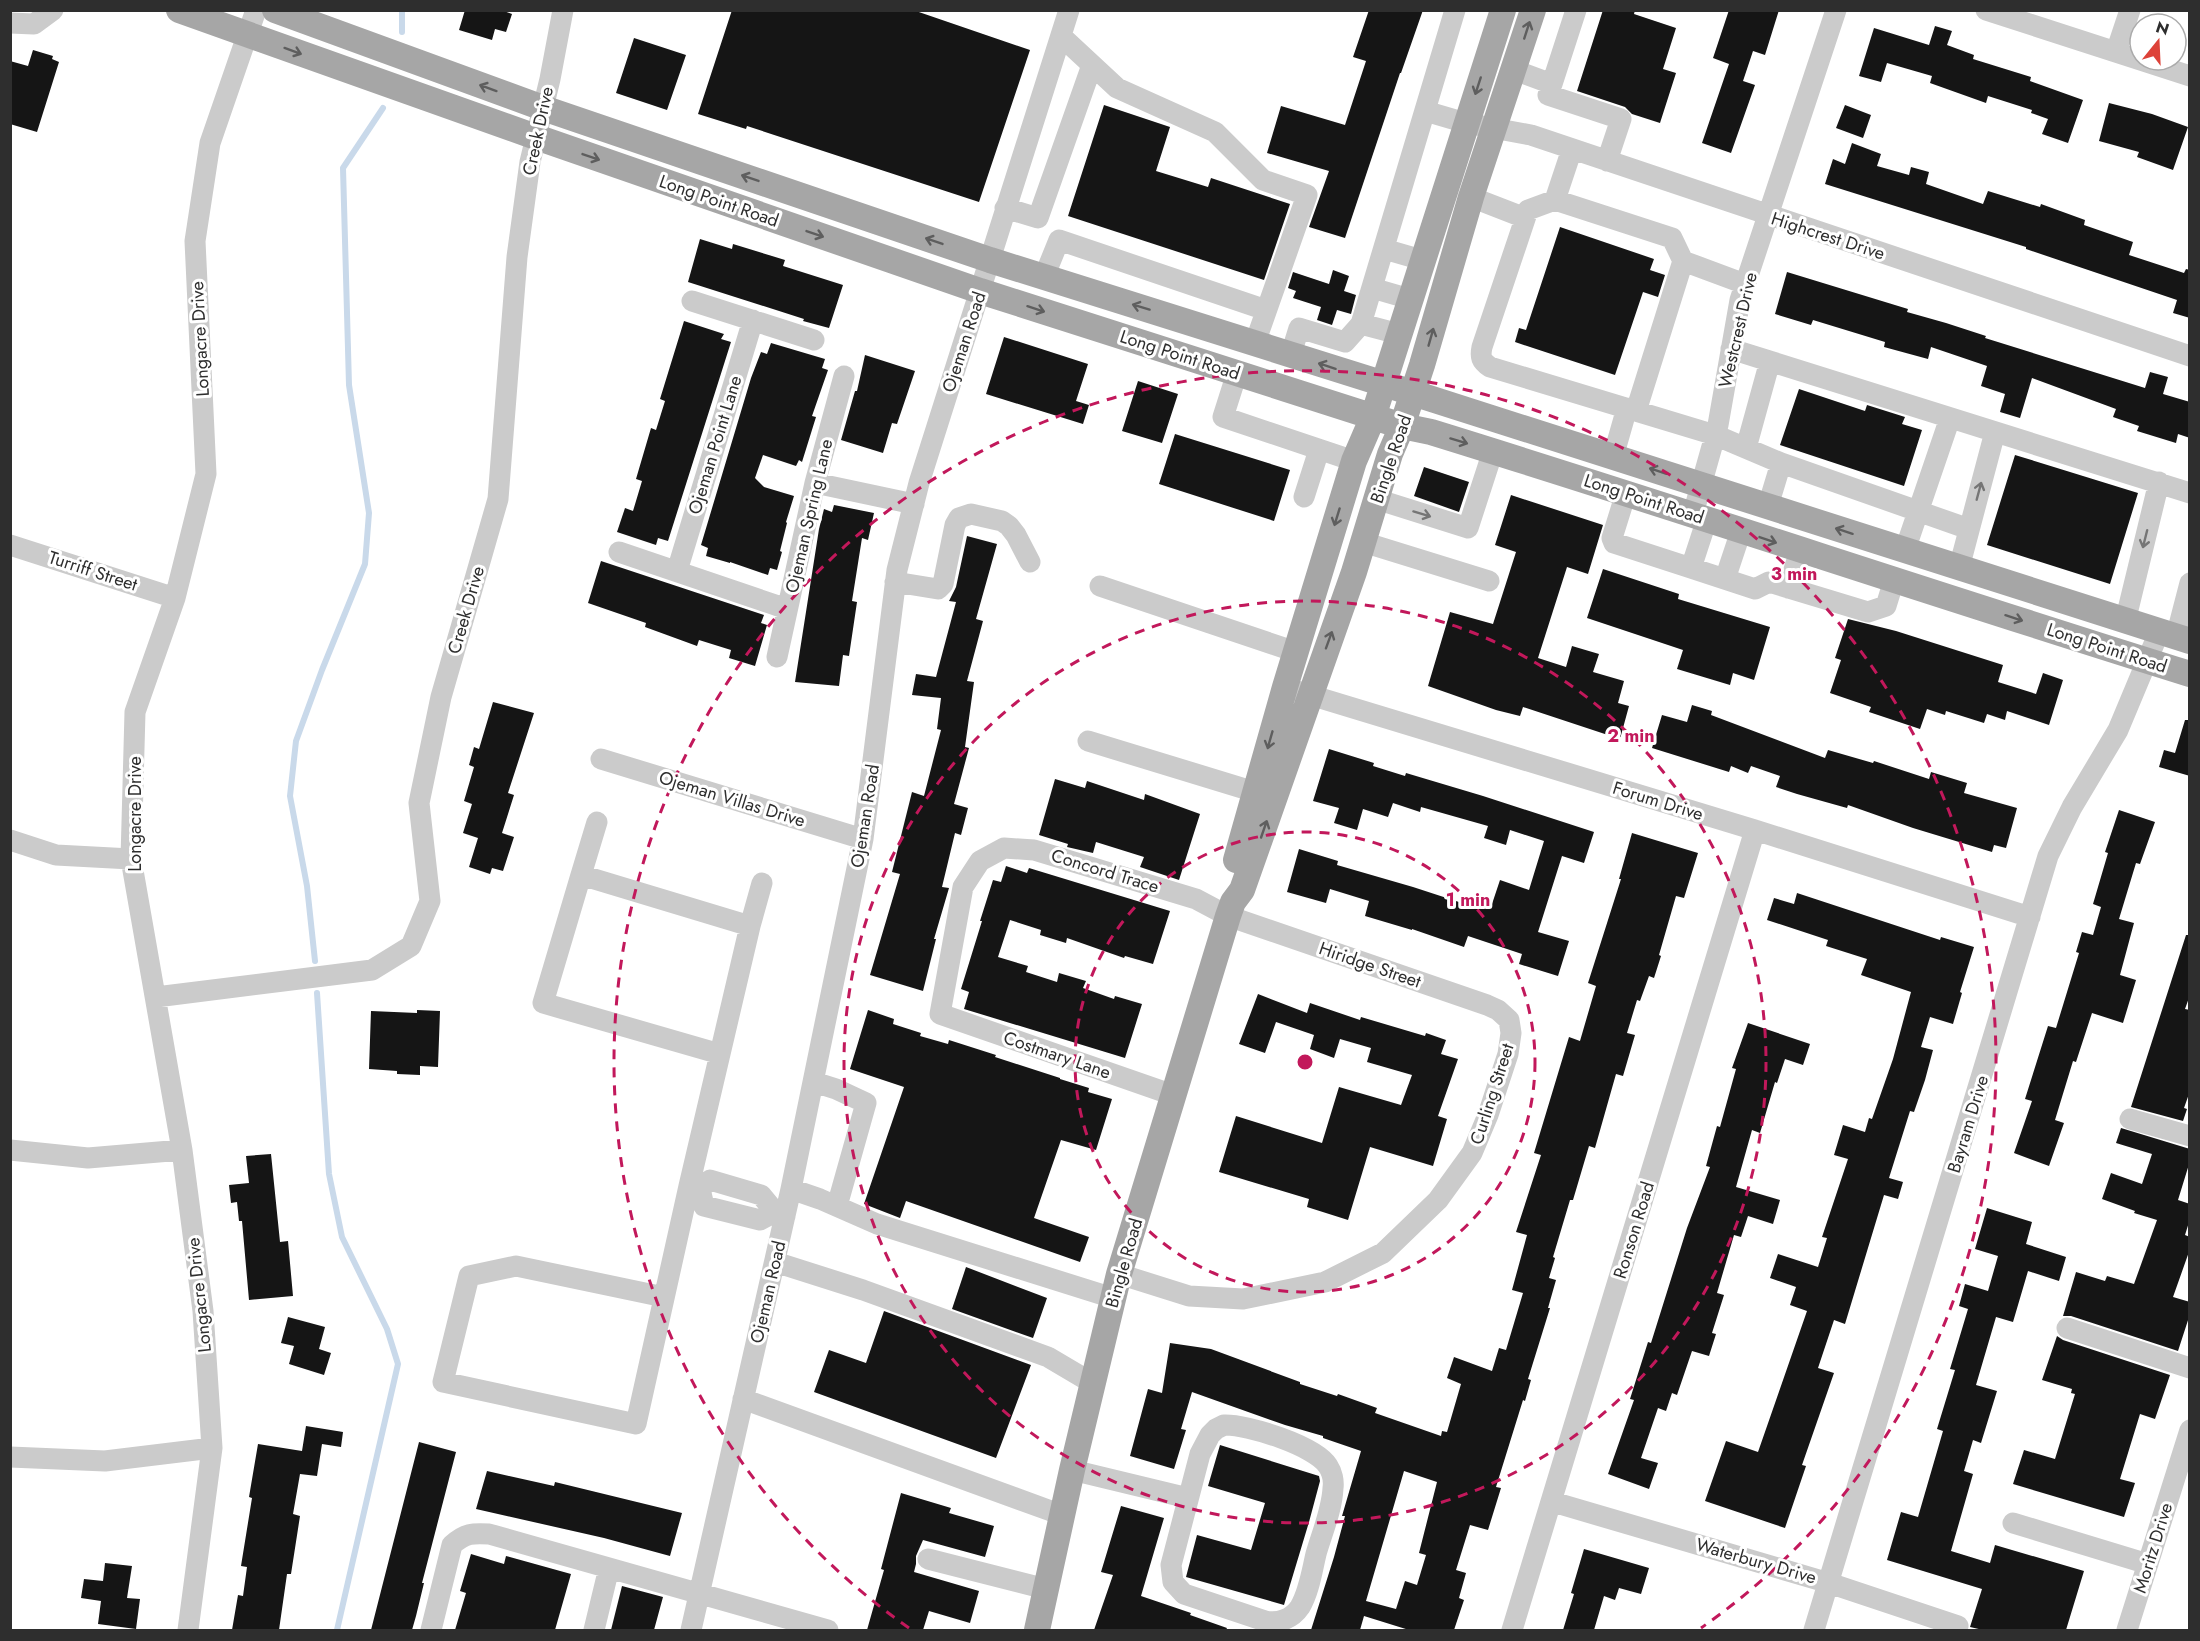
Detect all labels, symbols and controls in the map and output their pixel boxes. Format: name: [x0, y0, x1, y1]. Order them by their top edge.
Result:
north arrow: [2128, 12, 2188, 72]
text: N: [2153, 15, 2172, 41]
one-way arrow: [1522, 22, 1533, 40]
one-way arrow: [283, 47, 302, 58]
one-way arrow: [1472, 76, 1483, 95]
one-way arrow: [479, 81, 498, 92]
street label: Creek Drive: [516, 84, 560, 178]
one-way arrow: [581, 152, 600, 163]
street label: Long Point Road: [656, 168, 782, 234]
one-way arrow: [741, 172, 760, 183]
street label: Highcrest Drive: [1768, 205, 1888, 267]
one-way arrow: [805, 229, 824, 240]
one-way arrow: [925, 234, 944, 245]
street label: Westcrest Drive: [1712, 270, 1764, 390]
street label: Longacre Drive: [184, 281, 216, 397]
street label: Ojeman Road: [936, 288, 992, 396]
one-way arrow: [1132, 301, 1151, 312]
one-way arrow: [1026, 304, 1045, 315]
street label: Long Point Road: [1117, 323, 1243, 387]
one-way arrow: [1426, 328, 1437, 347]
one-way arrow: [1318, 360, 1337, 371]
street label: Ojeman Point Lane: [682, 372, 748, 518]
street label: Bingle Road: [1364, 411, 1418, 507]
one-way arrow: [1449, 436, 1468, 447]
street label: Ojeman Spring Lane: [779, 437, 839, 595]
one-way arrow: [1649, 465, 1668, 476]
street label: Long Point Road: [1581, 467, 1707, 531]
one-way arrow: [1974, 482, 1986, 501]
one-way arrow: [1331, 507, 1342, 526]
one-way arrow: [1412, 509, 1431, 520]
one-way arrow: [1835, 524, 1854, 535]
one-way arrow: [2139, 529, 2151, 548]
one-way arrow: [1758, 535, 1777, 546]
street label: Turriff Street: [45, 544, 141, 598]
text: 3 min: [1771, 561, 1817, 587]
street label: Creek Drive: [441, 563, 491, 657]
one-way arrow: [2004, 614, 2023, 625]
street label: Long Point Road: [2044, 616, 2170, 680]
one-way arrow: [1325, 631, 1336, 650]
text: 2 min: [1607, 723, 1655, 749]
one-way arrow: [1264, 730, 1275, 749]
street label: Longacre Drive: [122, 756, 148, 872]
street label: Ojeman Road: [844, 762, 886, 870]
street label: Ojeman Villas Drive: [656, 764, 808, 834]
street label: Forum Drive: [1610, 775, 1706, 827]
one-way arrow: [1259, 820, 1270, 839]
street label: Concord Trace: [1048, 842, 1162, 900]
text: 1 min: [1446, 887, 1490, 913]
street label: Hiridge Street: [1315, 935, 1425, 995]
street label: Costmary Lane: [1000, 1024, 1114, 1086]
street label: Curling Street: [1463, 1039, 1521, 1148]
centre of rings: [1295, 1052, 1315, 1072]
street label: Bayram Drive: [1941, 1072, 1995, 1176]
street label: Ronson Road: [1607, 1178, 1661, 1282]
street label: Bingle Road: [1099, 1215, 1149, 1311]
street label: Longacre Drive: [180, 1236, 218, 1354]
street label: Ojeman Road: [744, 1238, 792, 1346]
street label: Moritz Drive: [2127, 1500, 2179, 1596]
street label: Waterbury Drive: [1693, 1531, 1819, 1591]

